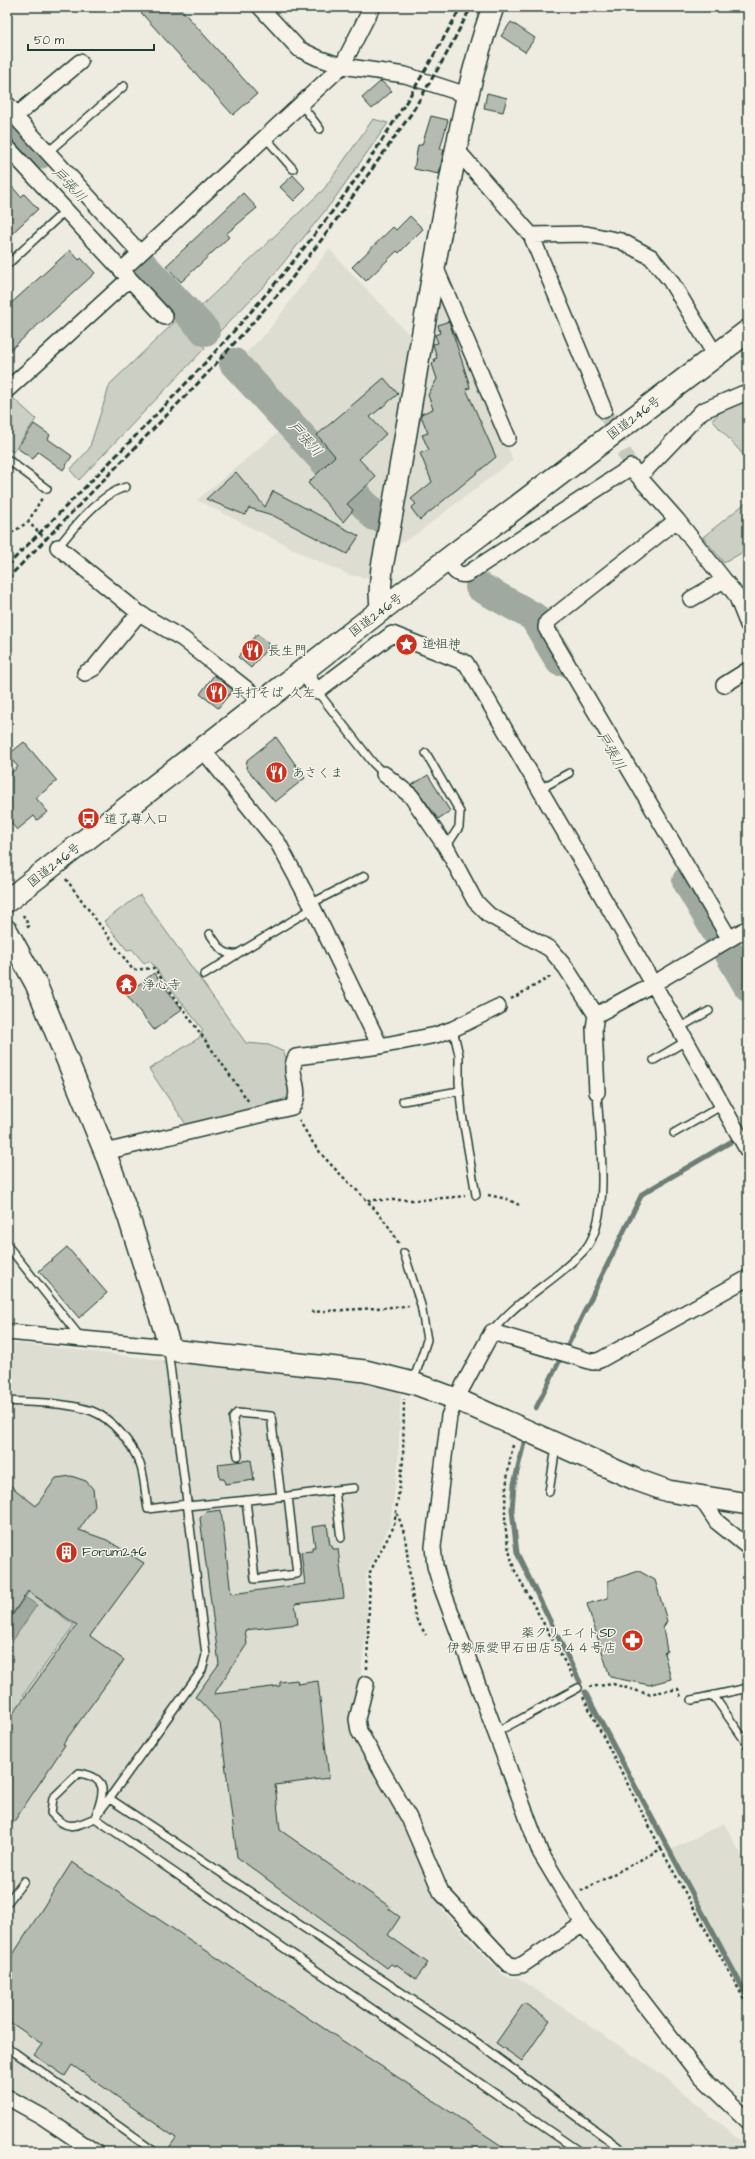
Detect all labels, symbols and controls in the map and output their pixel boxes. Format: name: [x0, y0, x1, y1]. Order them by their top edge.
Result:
scale bar: [28, 26, 154, 52]
text: 50 m: [34, 32, 65, 49]
water label: 戸張川: [47, 163, 91, 207]
street label: 国道246号: [603, 392, 665, 444]
water label: 戸張川: [284, 417, 326, 461]
street label: 国道246号: [345, 589, 407, 641]
place icon: 道祖神: [394, 631, 420, 657]
place label: 道祖神: [422, 635, 461, 653]
restaurant icon: 長生門: [240, 638, 266, 664]
place label: 長生門: [268, 642, 307, 660]
restaurant icon: 手打そば 久左: [204, 680, 230, 706]
place label: 手打そば 久左: [232, 684, 315, 702]
water label: 戸張川: [592, 728, 630, 774]
restaurant icon: あさくま: [263, 760, 289, 786]
place label: あさくま: [292, 764, 343, 782]
bus stop icon: 道了尊入口: [75, 806, 101, 832]
place label: 道了尊入口: [104, 810, 169, 828]
street label: 国道246号: [23, 838, 85, 892]
temple icon: 浄心寺: [114, 972, 140, 998]
place label: 浄心寺: [142, 976, 181, 994]
building icon: Forum246: [53, 1539, 79, 1565]
place label: Forum246: [82, 1543, 147, 1561]
place label: 薬クリエイトSD 伊勢原愛甲石田店５４４号店: [447, 1624, 617, 1657]
pharmacy icon: 薬クリエイトSD 伊勢原愛甲石田店５４４号店: [619, 1627, 645, 1653]

